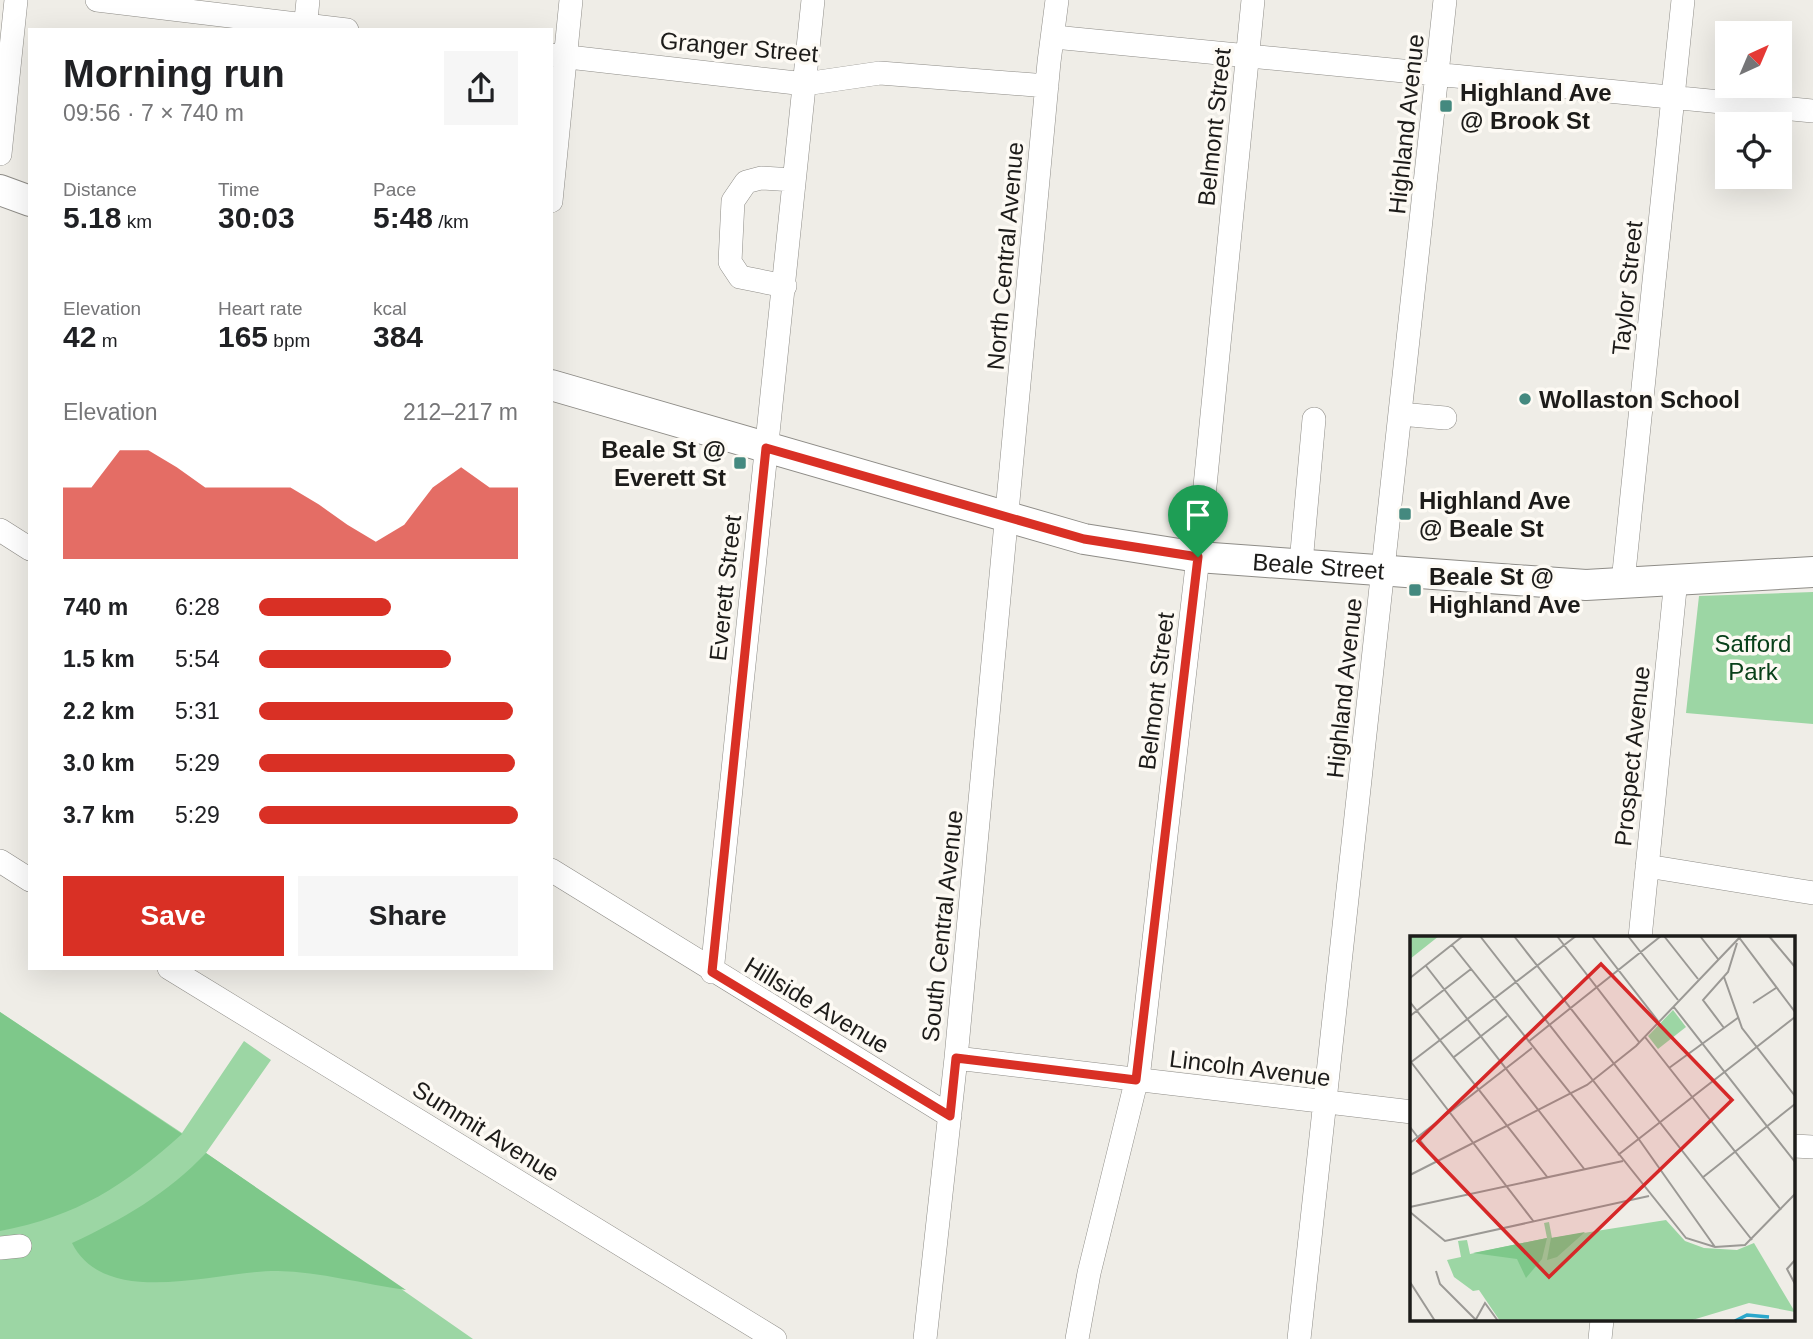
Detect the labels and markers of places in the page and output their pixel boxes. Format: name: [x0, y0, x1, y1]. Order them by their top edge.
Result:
place label: Highland Ave @ Brook St: [1460, 79, 1612, 134]
marker: Highland Ave @ Brook St: [1438, 98, 1454, 114]
place label: Wollaston School: [1539, 386, 1740, 413]
marker: Wollaston School: [1517, 391, 1533, 407]
place label: Beale St @ Everett St: [601, 436, 726, 491]
marker: Beale St @ Everett St: [732, 455, 748, 471]
pin: [1168, 485, 1228, 557]
place label: Highland Ave @ Beale St: [1419, 487, 1571, 542]
marker: Highland Ave @ Beale St: [1397, 506, 1413, 522]
place label: Beale St @ Highland Ave: [1429, 563, 1581, 618]
marker: Beale St @ Highland Ave: [1407, 582, 1423, 598]

